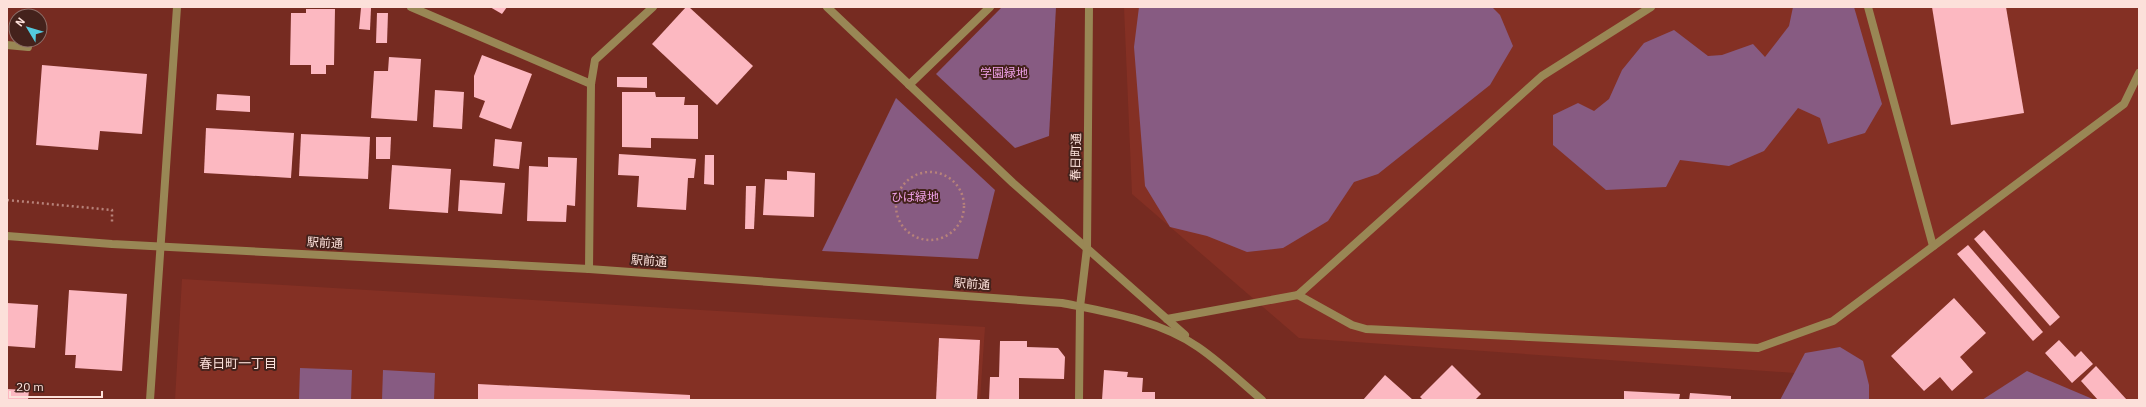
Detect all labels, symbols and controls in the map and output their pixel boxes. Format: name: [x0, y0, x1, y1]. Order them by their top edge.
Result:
north arrow: [8, 8, 48, 48]
text: N: [12, 14, 28, 29]
park label: 学園緑地: [980, 65, 1028, 80]
street label: 春日町通: [1068, 133, 1083, 181]
park label: ひば緑地: [891, 189, 939, 204]
street label: 駅前通: [307, 234, 343, 251]
street label: 駅前通: [631, 252, 668, 269]
street label: 駅前通: [954, 275, 991, 292]
district label: 春日町一丁目: [199, 355, 277, 372]
scale bar: [10, 373, 102, 399]
text: 20 m: [16, 379, 44, 394]

